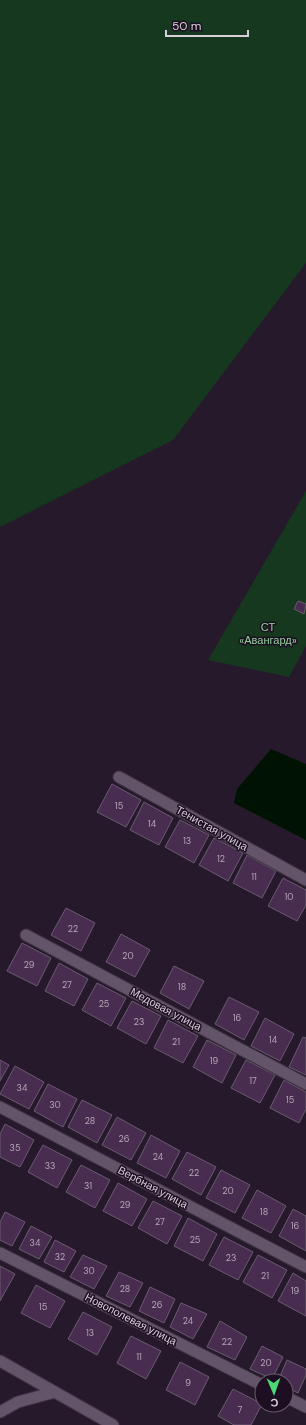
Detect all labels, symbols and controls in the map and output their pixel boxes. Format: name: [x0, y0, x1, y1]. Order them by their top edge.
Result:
scale bar: [166, 12, 248, 38]
text: 50 m: [172, 18, 201, 34]
park label: СТ «Авангард»: [239, 620, 297, 647]
house number: 15: [115, 800, 123, 812]
street label: Тенистая улица: [174, 802, 251, 854]
house number: 14: [148, 818, 157, 830]
house number: 13: [183, 835, 191, 847]
house number: 12: [217, 853, 225, 865]
house number: 11: [251, 871, 257, 883]
house number: 10: [285, 891, 293, 903]
house number: 22: [68, 923, 78, 935]
house number: 20: [122, 950, 134, 962]
house number: 29: [24, 959, 35, 971]
house number: 27: [62, 979, 72, 991]
house number: 18: [178, 981, 186, 993]
street label: Медовая улица: [128, 984, 205, 1034]
house number: 25: [99, 998, 109, 1010]
house number: 16: [233, 1012, 242, 1024]
house number: 23: [134, 1016, 144, 1028]
house number: 14: [269, 1034, 278, 1046]
house number: 21: [172, 1036, 180, 1048]
house number: 19: [210, 1055, 219, 1067]
house number: 17: [249, 1075, 257, 1087]
house number: 34: [17, 1082, 28, 1094]
house number: 15: [286, 1094, 294, 1106]
house number: 30: [49, 1099, 61, 1111]
house number: 28: [85, 1115, 95, 1127]
house number: 26: [119, 1133, 130, 1145]
house number: 35: [10, 1142, 20, 1154]
house number: 24: [153, 1151, 164, 1163]
house number: 33: [45, 1160, 55, 1172]
street label: Вербная улица: [116, 1163, 191, 1212]
house number: 22: [189, 1167, 199, 1179]
house number: 31: [84, 1180, 92, 1192]
house number: 20: [222, 1185, 234, 1197]
house number: 29: [120, 1199, 131, 1211]
house number: 18: [260, 1206, 268, 1218]
house number: 27: [155, 1216, 165, 1228]
house number: 16: [291, 1220, 300, 1232]
house number: 25: [190, 1234, 200, 1246]
house number: 34: [30, 1237, 41, 1249]
house number: 32: [55, 1251, 65, 1263]
house number: 23: [226, 1252, 236, 1264]
house number: 30: [83, 1265, 95, 1277]
house number: 21: [261, 1270, 269, 1282]
house number: 28: [120, 1283, 130, 1295]
house number: 19: [291, 1285, 300, 1297]
street label: Новополевая улица: [83, 1290, 180, 1349]
house number: 26: [152, 1299, 163, 1311]
house number: 15: [39, 1301, 47, 1313]
house number: 24: [183, 1315, 194, 1327]
house number: 13: [86, 1327, 94, 1339]
house number: 22: [222, 1336, 232, 1348]
house number: 11: [136, 1351, 142, 1363]
house number: 20: [260, 1357, 272, 1369]
north arrow: [254, 1373, 294, 1413]
house number: 9: [185, 1377, 191, 1389]
text: С: [270, 1396, 279, 1410]
house number: 7: [238, 1404, 243, 1416]

